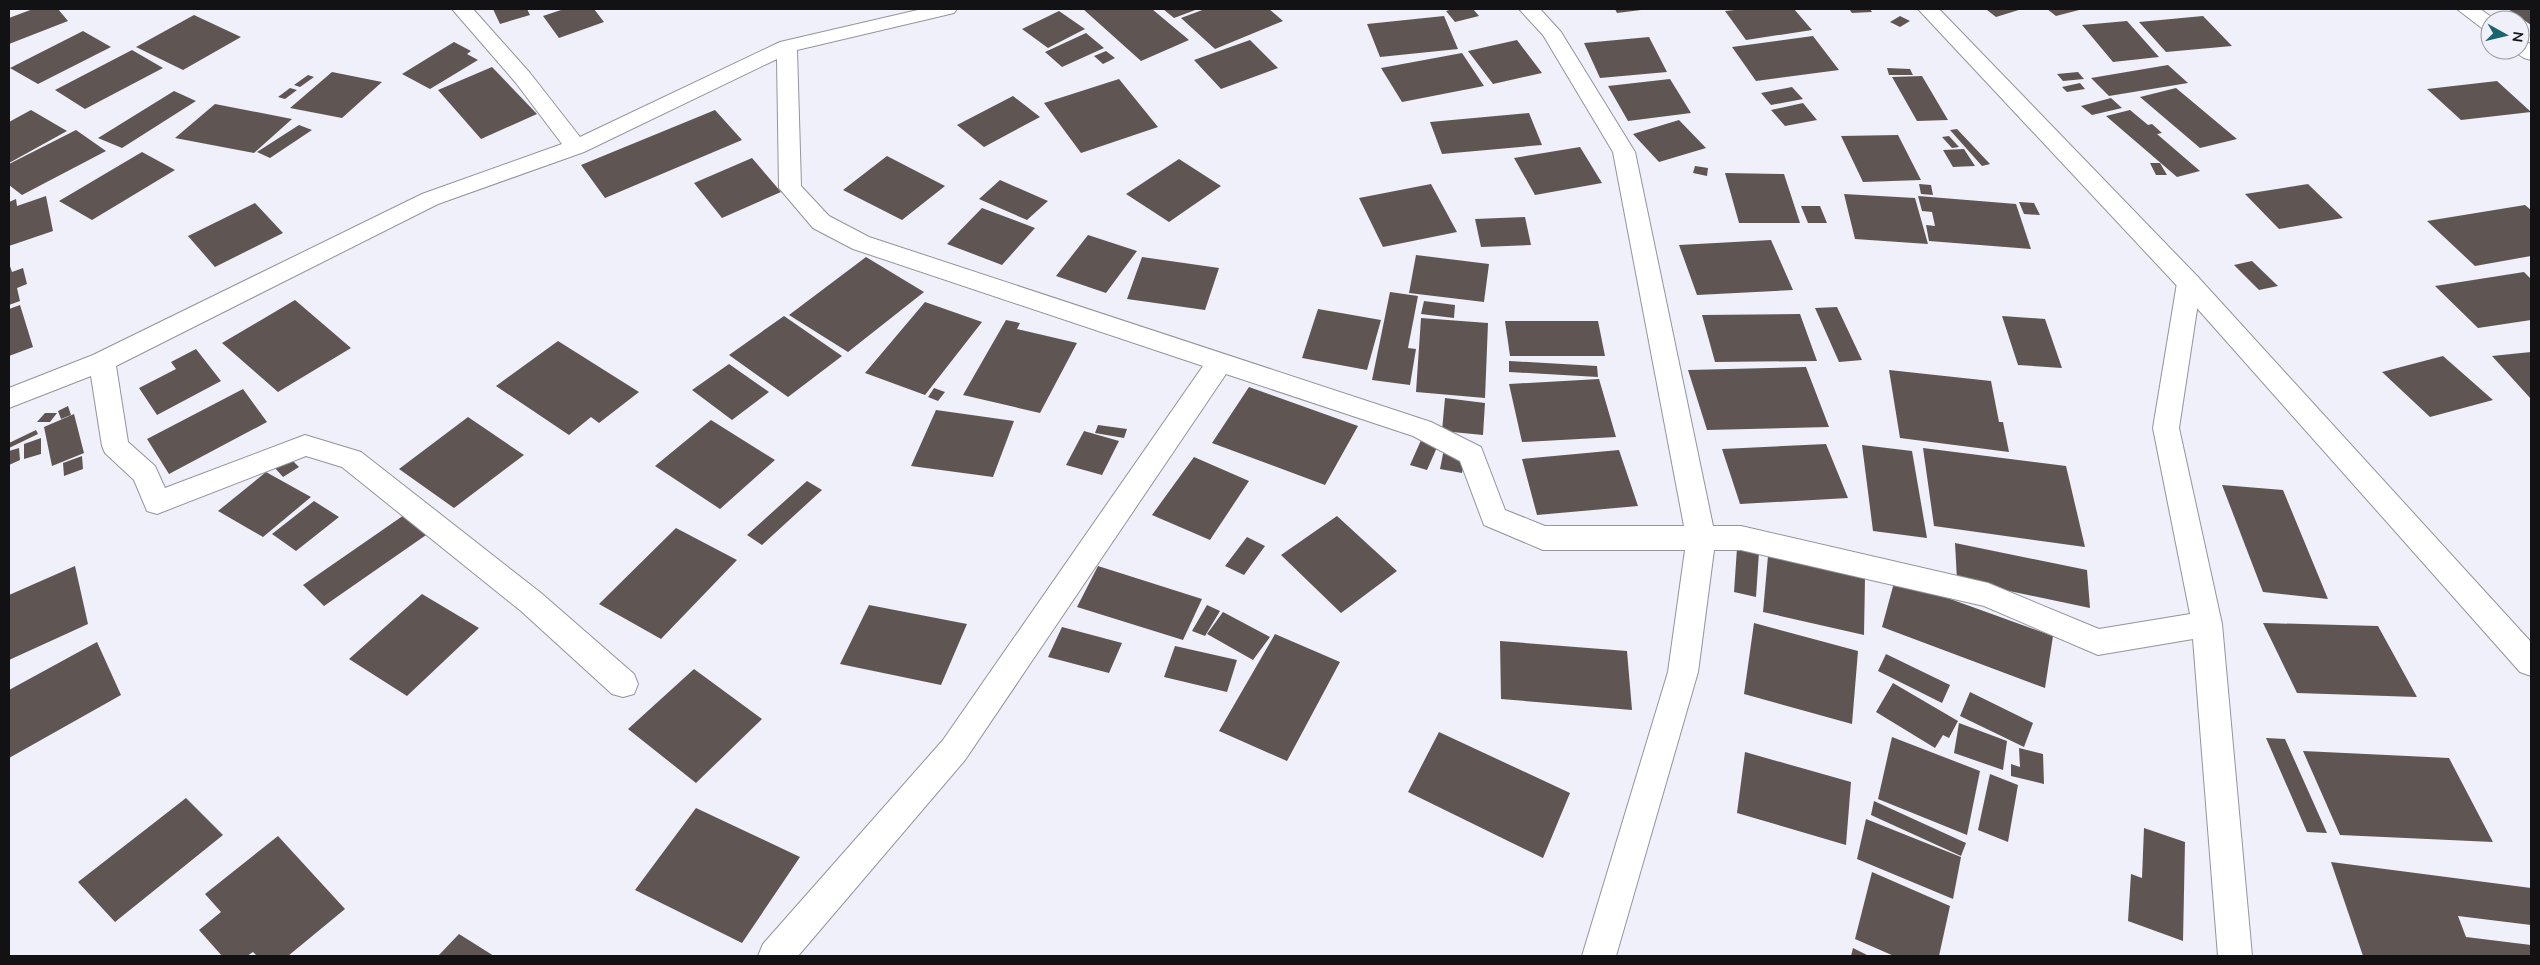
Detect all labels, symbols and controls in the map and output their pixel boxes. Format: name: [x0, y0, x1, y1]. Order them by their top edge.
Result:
north arrow: [2480, 10, 2530, 60]
text: N: [2508, 30, 2528, 43]

